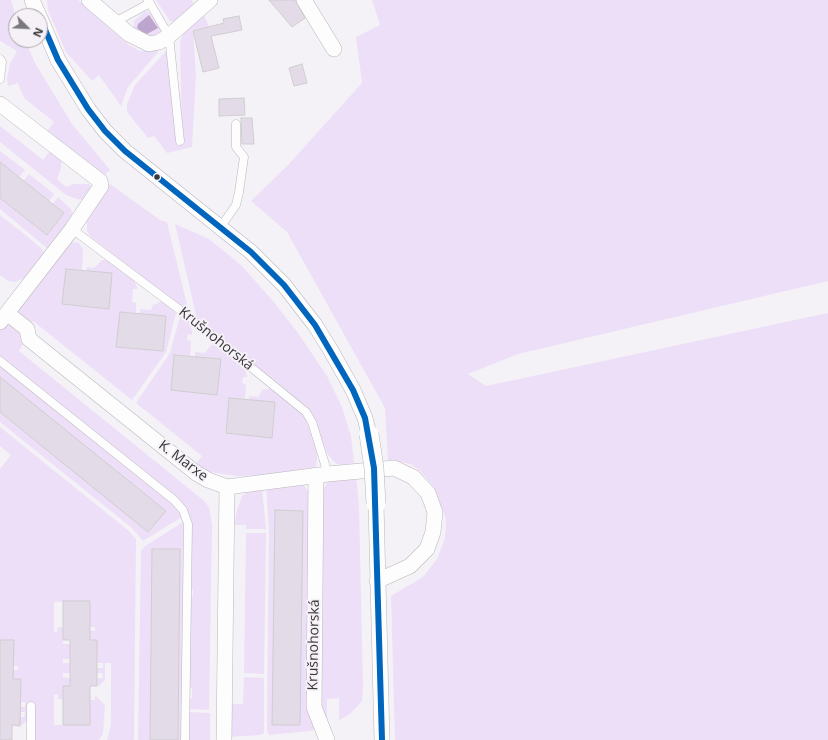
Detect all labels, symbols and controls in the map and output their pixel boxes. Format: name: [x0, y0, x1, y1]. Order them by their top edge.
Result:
north arrow: [8, 8, 48, 48]
text: N: [30, 26, 47, 40]
unlabelled marker: [152, 172, 162, 182]
street label: Krušnohorská: [175, 304, 257, 374]
street label: K. Marxe: [155, 437, 211, 485]
street label: Krušnohorská: [305, 599, 323, 691]

